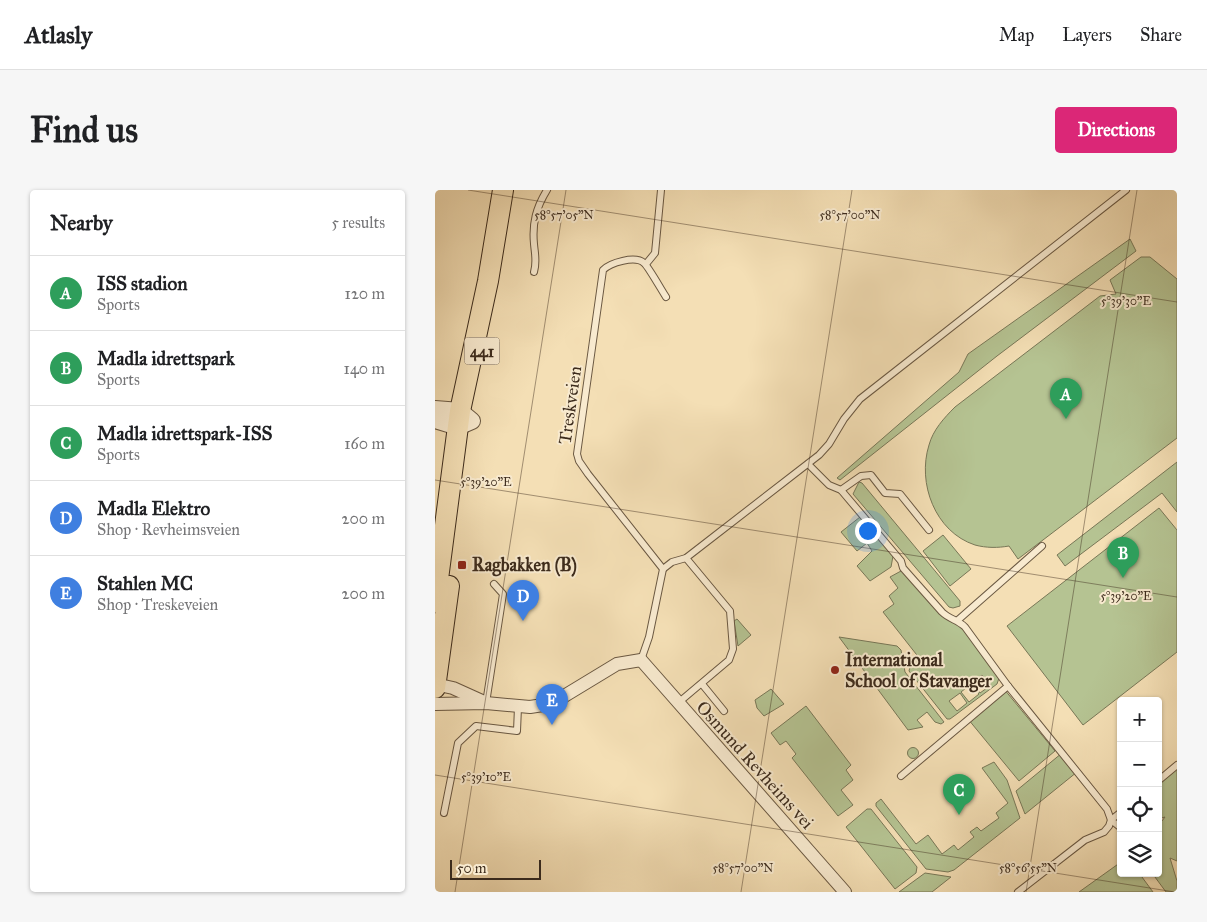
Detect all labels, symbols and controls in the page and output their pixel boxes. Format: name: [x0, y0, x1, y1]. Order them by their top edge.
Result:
text: Atlasly: [25, 20, 92, 50]
text: Map: [999, 24, 1034, 46]
text: Layers: [1062, 24, 1112, 46]
text: Share: [1140, 24, 1182, 46]
button: Directions: [1055, 107, 1177, 153]
text: Find us: [30, 109, 138, 152]
text: 58°57'05"N: [534, 208, 594, 222]
text: 58°57'00"N: [819, 208, 881, 222]
text: Nearby: [50, 210, 113, 236]
text: 5 results: [331, 213, 385, 232]
text: ISS stadion: [97, 272, 187, 295]
text: A: [61, 284, 71, 303]
text: 120 m: [345, 284, 385, 303]
text: 5°39'30"E: [1101, 294, 1151, 308]
text: Sports: [97, 295, 140, 314]
road number: 441: [465, 338, 499, 365]
text: Madla idrettspark: [97, 347, 235, 370]
text: B: [61, 359, 71, 378]
text: 140 m: [344, 359, 385, 378]
street label: Treskveien: [554, 364, 586, 446]
text: Sports: [97, 370, 140, 389]
pin: A: [1050, 378, 1082, 419]
text: Madla idrettspark-ISS: [97, 422, 273, 445]
text: C: [61, 434, 71, 453]
text: 160 m: [344, 434, 385, 453]
text: Sports: [97, 445, 140, 464]
text: 5°39'20"E: [460, 475, 512, 489]
text: Madla Elektro: [97, 497, 210, 520]
text: D: [60, 509, 72, 528]
text: 200 m: [342, 509, 385, 528]
your location: [855, 518, 881, 544]
text: Shop · Revheimsveien: [97, 520, 240, 539]
pin: B: [1107, 537, 1139, 578]
place label: Ragbakken (B): [472, 554, 577, 577]
marker: Ragbakken (B): [456, 559, 468, 571]
text: Stahlen MC: [97, 572, 193, 595]
pin: D: [507, 580, 539, 621]
text: E: [60, 584, 72, 603]
text: 200 m: [342, 584, 385, 603]
text: 5°39'20"E: [1100, 589, 1152, 603]
text: Shop · Treskeveien: [97, 595, 218, 614]
place label: International School of Stavanger: [845, 649, 993, 693]
marker: International School of Stavanger: [829, 664, 841, 676]
pin: E: [536, 684, 568, 725]
street label: Osmund Revheims vei: [692, 696, 818, 834]
map controls: [1117, 697, 1162, 877]
button: +: [1117, 697, 1162, 742]
button: −: [1117, 742, 1162, 787]
text: 5°39'10"E: [461, 770, 511, 784]
pin: C: [943, 774, 975, 815]
button: locate: [1117, 787, 1162, 832]
button: layers: [1117, 832, 1162, 877]
scale bar: [450, 857, 541, 880]
text: 50 m: [457, 860, 486, 877]
text: 58°57'00"N: [712, 861, 774, 875]
text: 58°56'55"N: [999, 861, 1057, 875]

